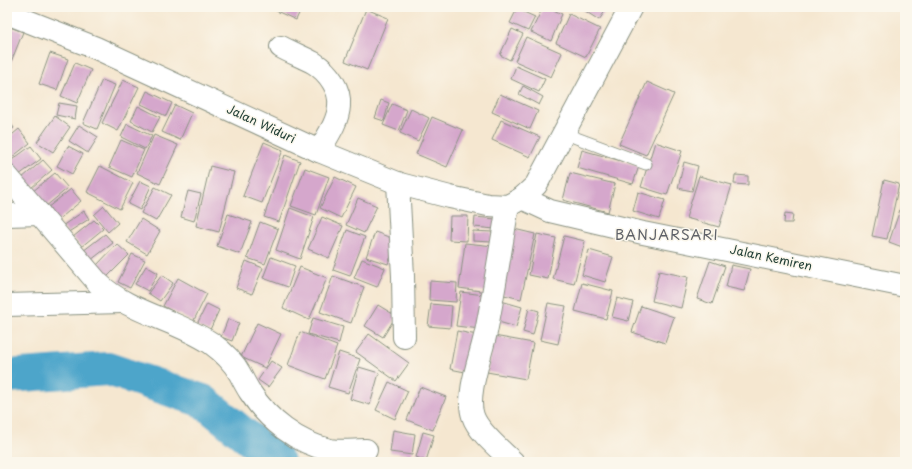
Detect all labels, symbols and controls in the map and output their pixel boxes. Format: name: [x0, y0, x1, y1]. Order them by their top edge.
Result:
street label: Jalan Widuri: [224, 99, 299, 147]
district label: BANJARSARI: [615, 224, 719, 245]
street label: Jalan Kemiren: [728, 240, 814, 275]

